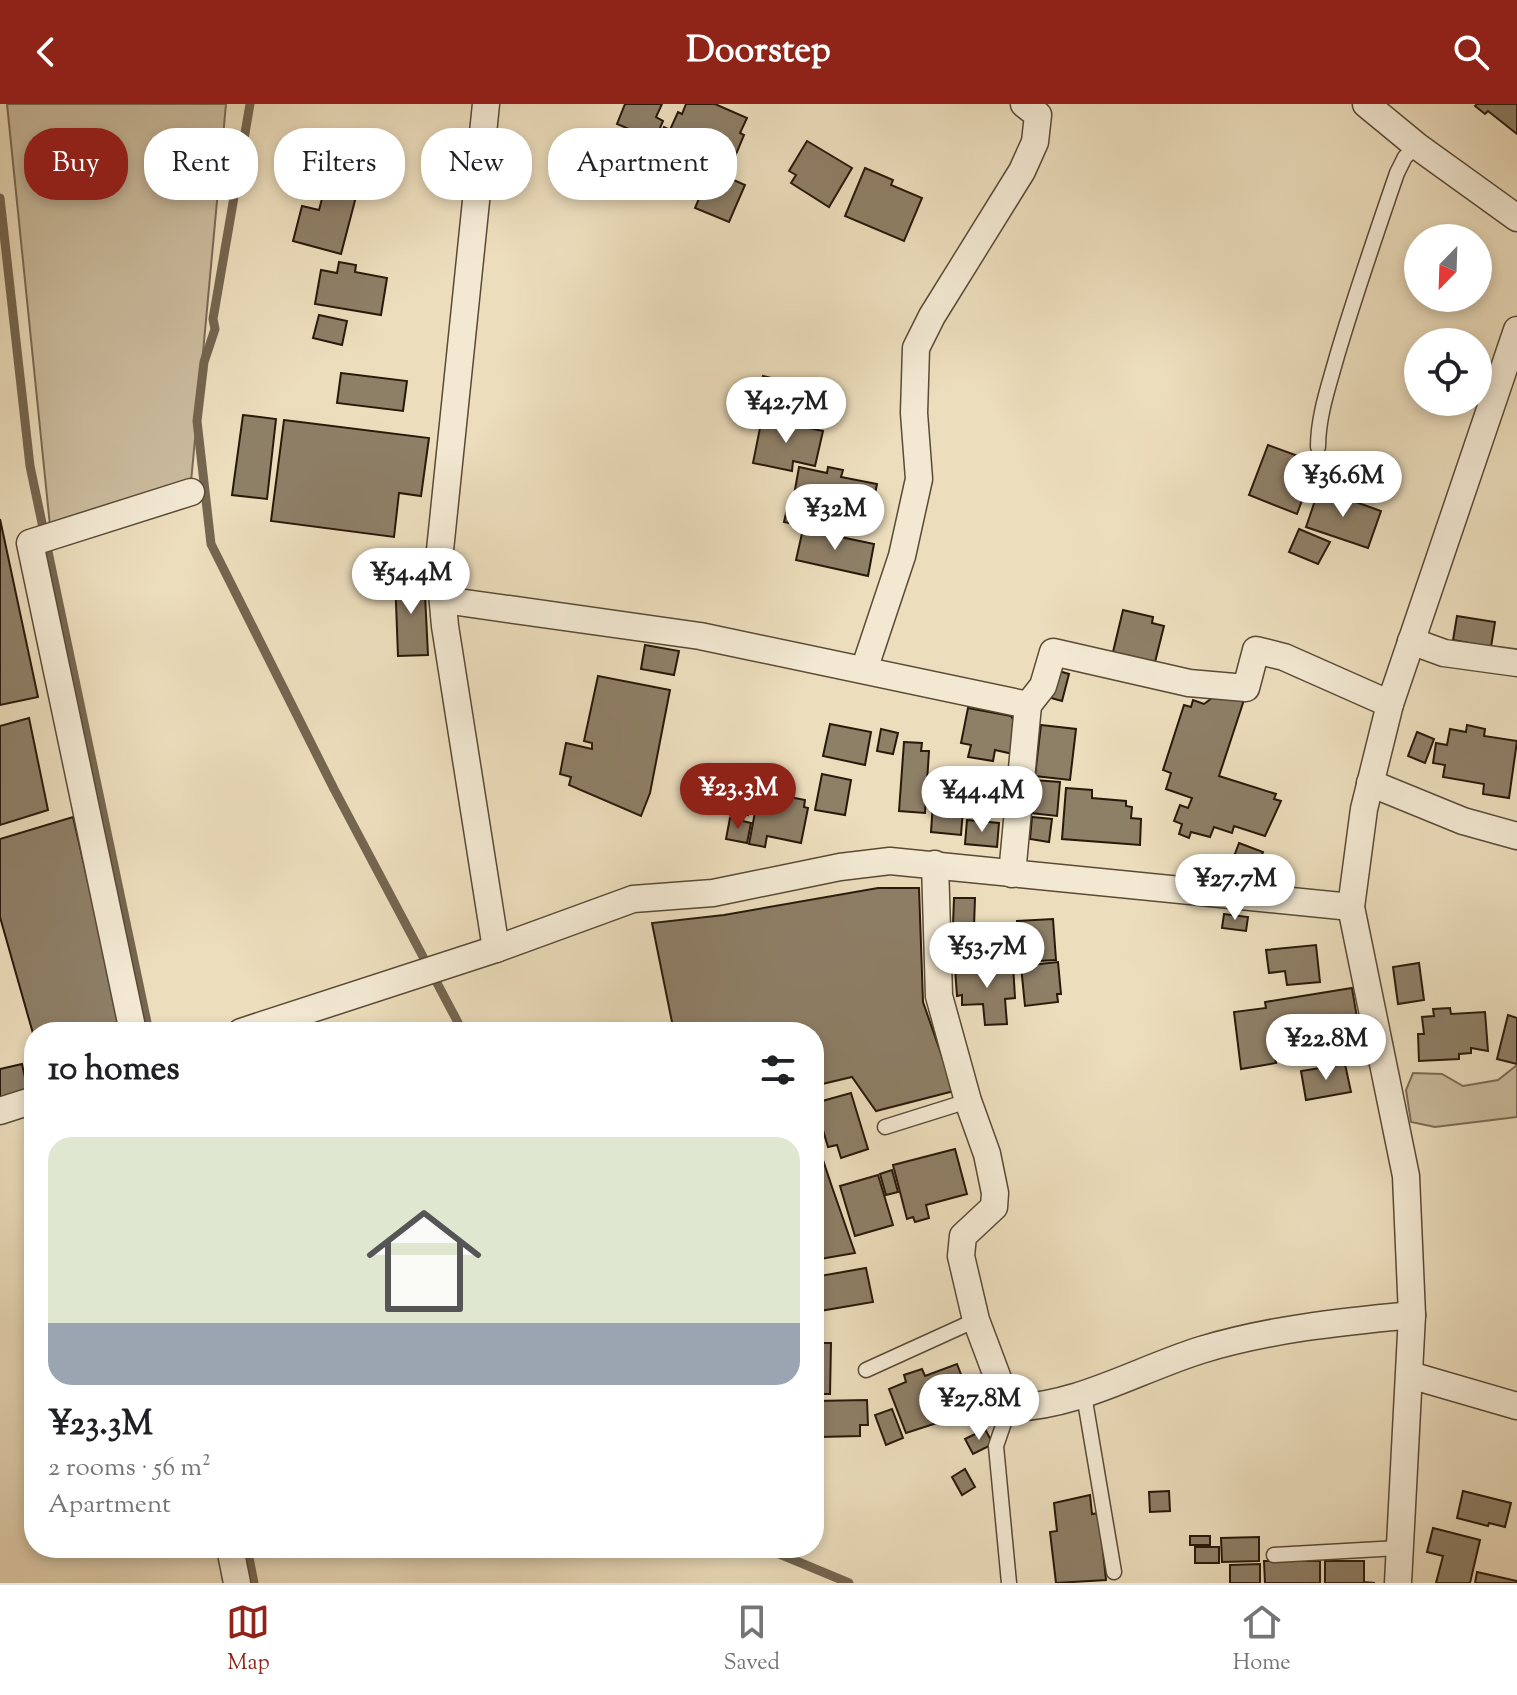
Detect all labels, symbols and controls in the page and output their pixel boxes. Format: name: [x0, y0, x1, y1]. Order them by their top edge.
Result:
text: Doorstep: [686, 26, 831, 78]
icon: back: [24, 30, 68, 74]
icon: search: [1449, 30, 1493, 74]
chip: Buy: [24, 128, 128, 200]
chip: Rent: [144, 128, 258, 200]
chip: Filters: [274, 128, 405, 200]
chip: New: [421, 128, 532, 200]
chip: Apartment: [548, 128, 737, 200]
north arrow: [1404, 224, 1492, 312]
map controls: [1404, 224, 1492, 416]
button: locate: [1404, 328, 1492, 416]
pin: ¥42.7M: [721, 377, 851, 445]
text: ¥42.7M: [744, 384, 828, 421]
pin: ¥36.6M: [1278, 451, 1408, 519]
text: ¥36.6M: [1302, 458, 1384, 495]
pin: ¥32M: [788, 484, 882, 552]
text: ¥32M: [803, 491, 867, 528]
pin: ¥54.4M: [346, 548, 476, 616]
text: ¥54.4M: [370, 555, 452, 592]
pin: ¥23.3M: [673, 763, 803, 831]
pin: ¥44.4M: [917, 766, 1047, 834]
text: ¥23.3M: [698, 770, 778, 807]
text: ¥44.4M: [940, 773, 1024, 810]
pin: ¥27.7M: [1170, 854, 1300, 922]
text: ¥27.7M: [1193, 861, 1277, 898]
pin: ¥53.7M: [922, 922, 1052, 990]
text: ¥53.7M: [947, 929, 1027, 966]
pin: ¥22.8M: [1261, 1014, 1391, 1082]
text: ¥22.8M: [1284, 1021, 1368, 1058]
text: 10 homes: [48, 1046, 180, 1095]
icon: filters: [756, 1048, 800, 1092]
icon: home: [352, 1189, 496, 1333]
pin: ¥27.8M: [914, 1374, 1044, 1442]
text: ¥27.8M: [937, 1381, 1021, 1418]
text: ¥23.3M: [48, 1401, 153, 1450]
text: 2 rooms · 56 m²: [48, 1450, 211, 1487]
text: Apartment: [48, 1487, 171, 1524]
tab: Map: [226, 1600, 270, 1680]
tab: Saved: [723, 1600, 780, 1680]
tab: Home: [1233, 1600, 1291, 1680]

